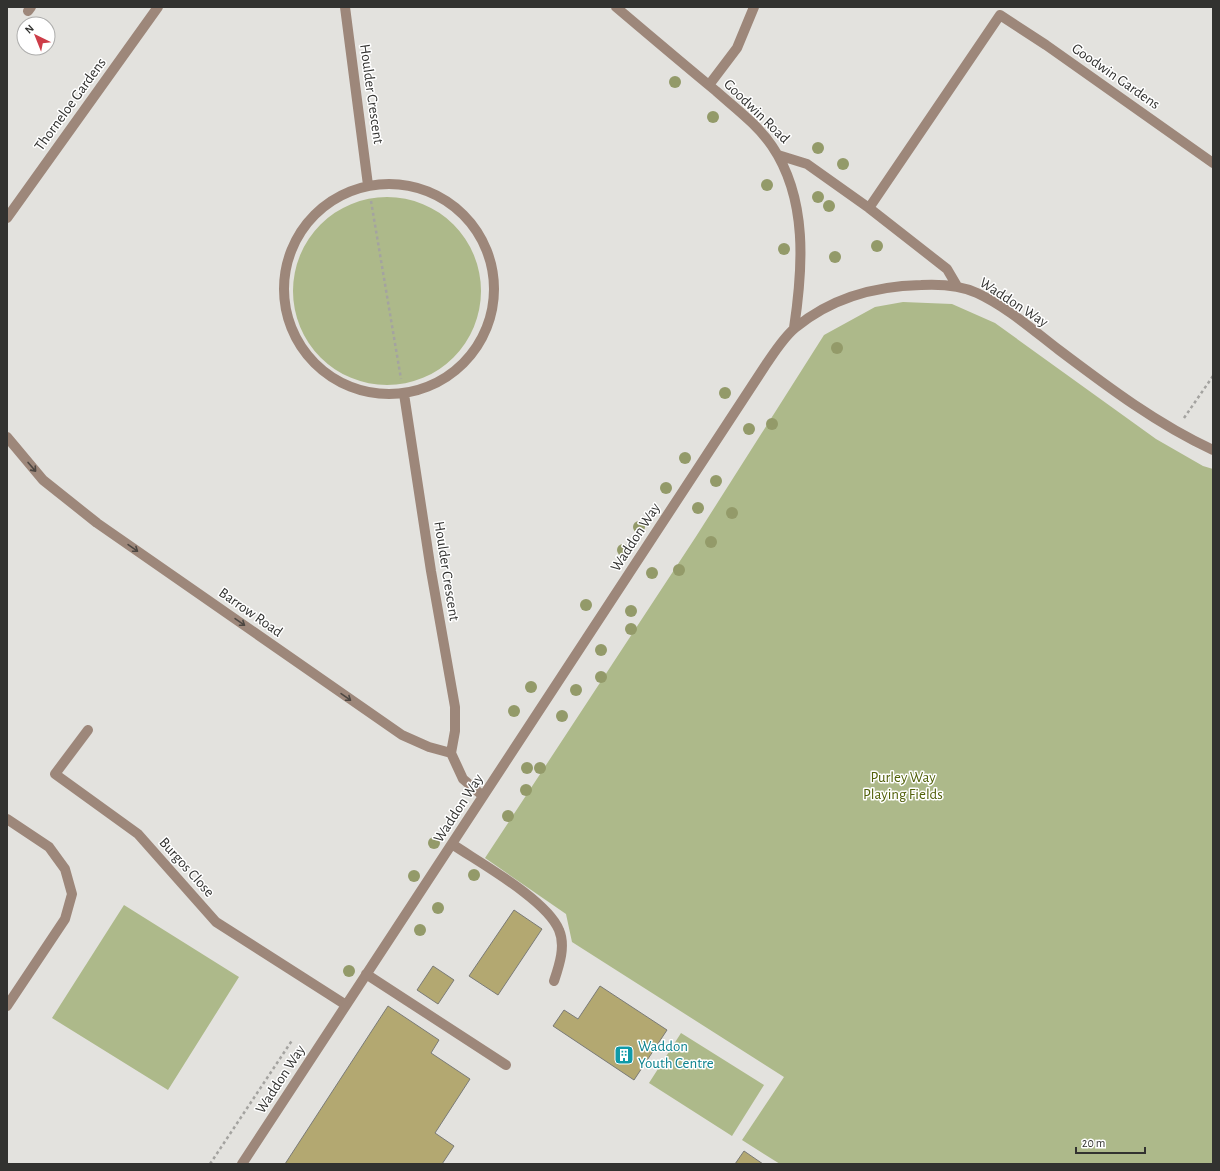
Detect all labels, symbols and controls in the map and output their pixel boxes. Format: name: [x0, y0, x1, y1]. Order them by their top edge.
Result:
north arrow: [16, 16, 56, 56]
text: N: [23, 22, 36, 36]
street label: Goodwin Gardens: [1069, 41, 1162, 112]
street label: Houlder Crescent: [357, 43, 386, 145]
street label: Thorneloe Gardens: [32, 55, 109, 153]
street label: Goodwin Road: [721, 76, 793, 146]
street label: Waddon Way: [977, 275, 1051, 330]
one-way arrow: [27, 462, 36, 472]
street label: Waddon Way: [608, 500, 663, 574]
street label: Houlder Crescent: [431, 520, 462, 622]
one-way arrow: [127, 544, 138, 552]
street label: Barrow Road: [216, 585, 286, 640]
one-way arrow: [234, 618, 245, 626]
one-way arrow: [340, 693, 351, 701]
park label: Purley Way Playing Fields: [863, 770, 943, 802]
street label: Waddon Way: [431, 771, 486, 845]
street label: Burgos Close: [156, 835, 217, 900]
place label: Waddon Youth Centre: [638, 1039, 714, 1071]
street label: Waddon Way: [253, 1042, 308, 1116]
building icon: Waddon Youth Centre: [613, 1044, 635, 1066]
scale bar: [1076, 1129, 1145, 1155]
text: 20 m: [1082, 1137, 1105, 1149]

